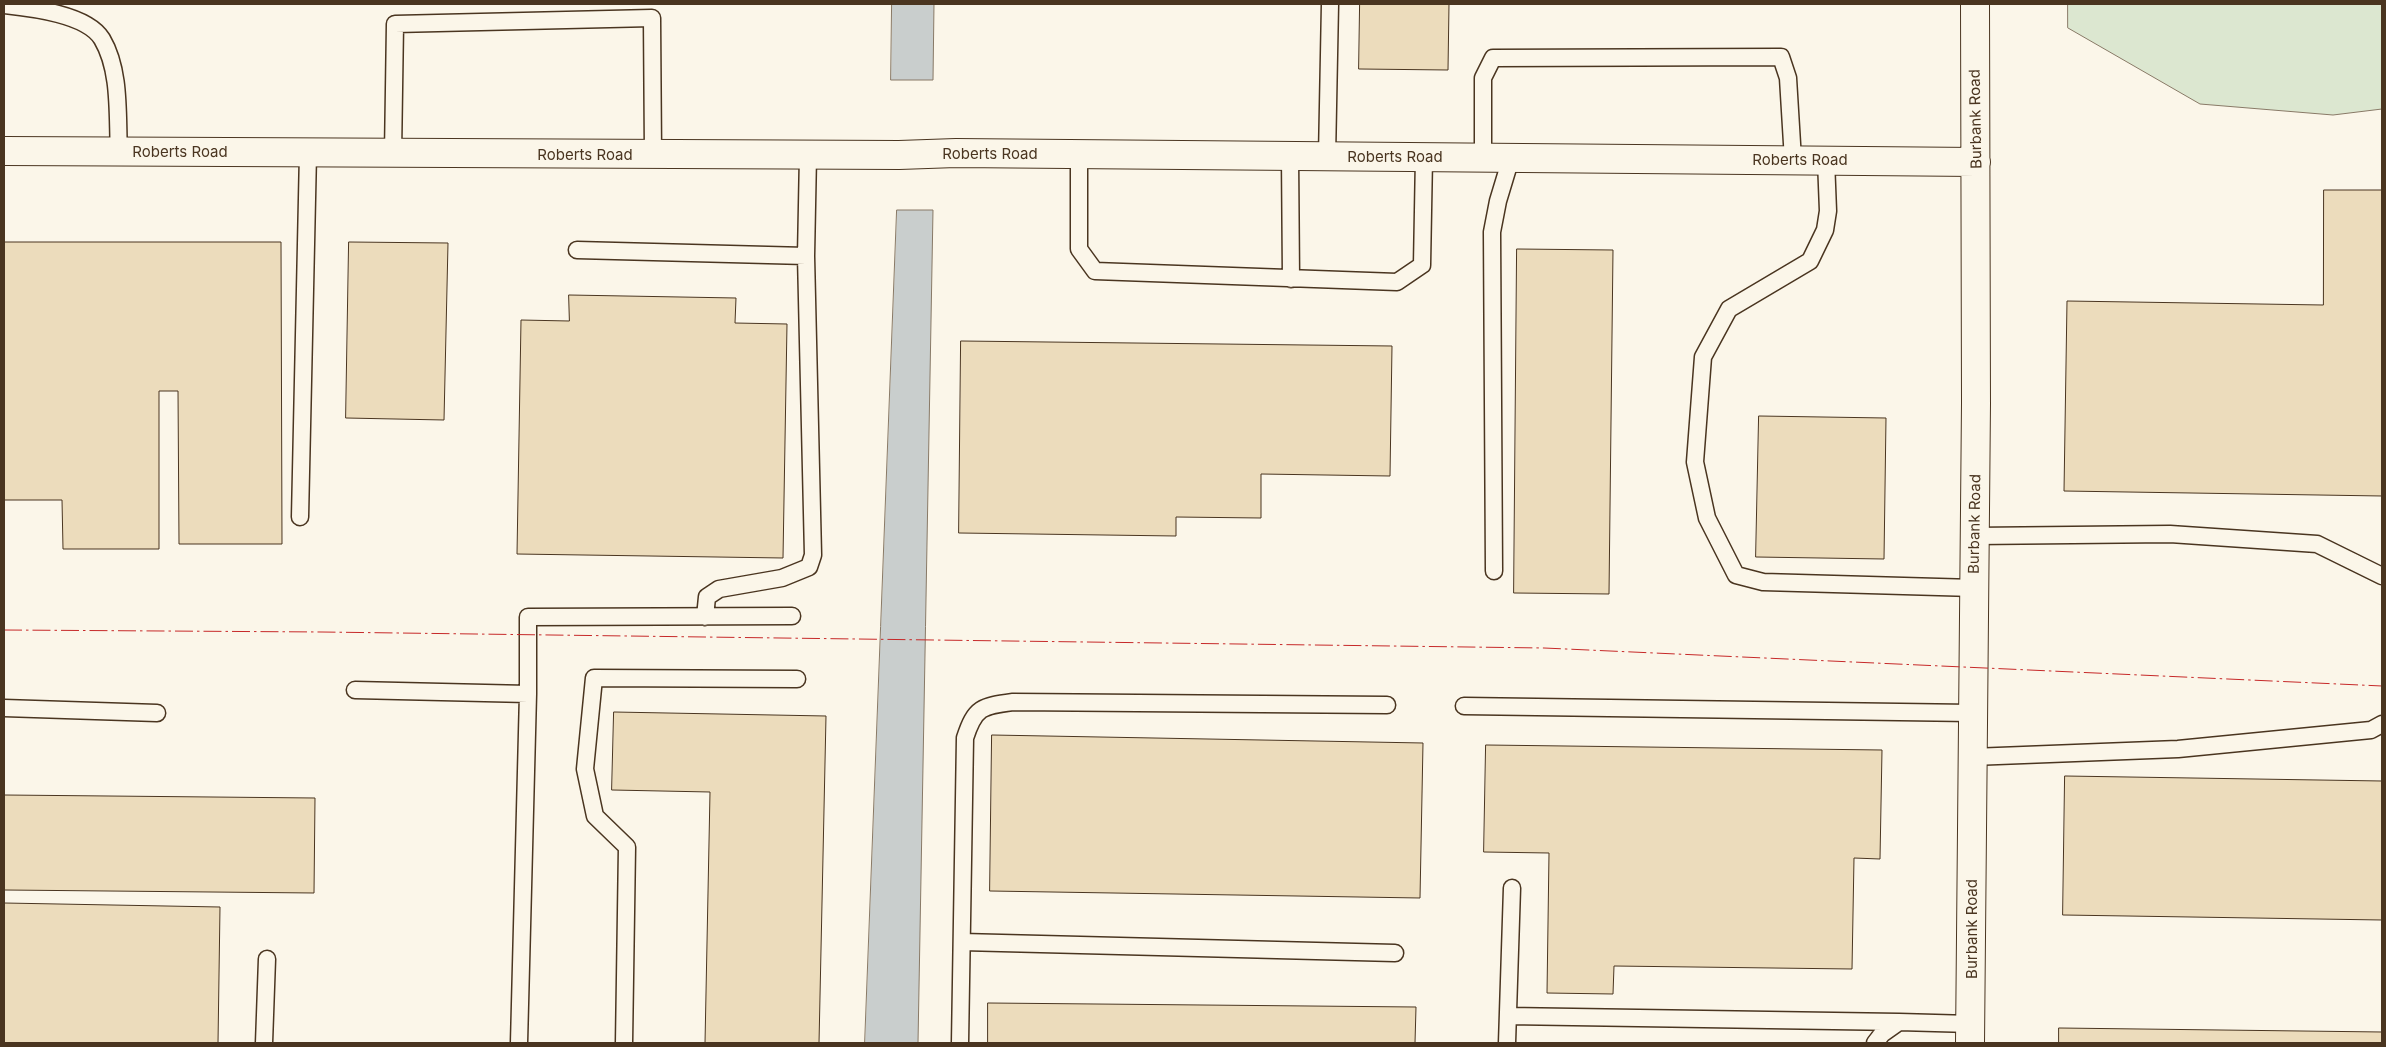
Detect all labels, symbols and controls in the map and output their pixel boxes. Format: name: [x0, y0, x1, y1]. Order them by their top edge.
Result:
street label: Burbank Road: [1966, 69, 1986, 169]
street label: Roberts Road: [132, 143, 228, 161]
street label: Roberts Road: [942, 145, 1038, 163]
street label: Roberts Road: [537, 146, 633, 164]
street label: Roberts Road: [1347, 148, 1443, 166]
street label: Roberts Road: [1752, 151, 1848, 169]
street label: Burbank Road: [1965, 474, 1985, 574]
street label: Burbank Road: [1963, 879, 1981, 979]

